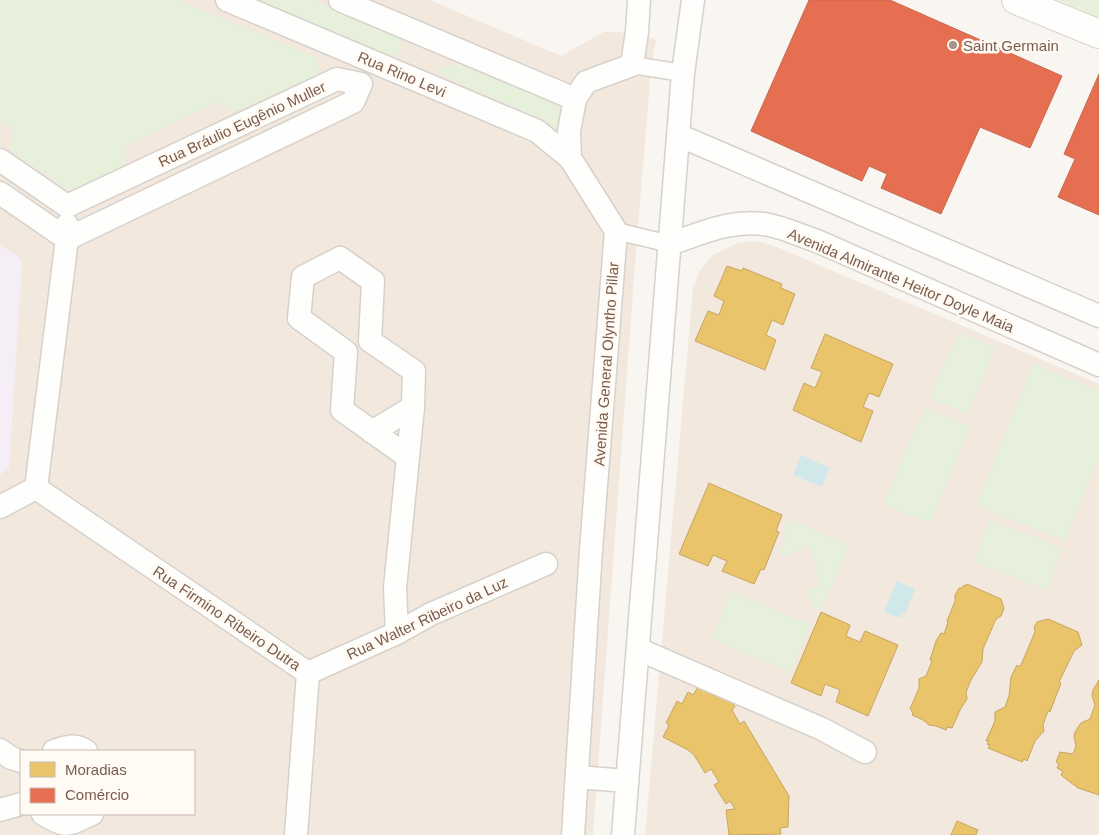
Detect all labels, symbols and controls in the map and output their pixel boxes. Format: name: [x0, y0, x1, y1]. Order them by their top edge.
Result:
place label: Saint Germain: [963, 37, 1059, 54]
marker: Saint Germain: [947, 39, 959, 51]
street label: Rua Rino Levi: [355, 48, 449, 100]
street label: Rua Bráulio Eugênio Muller: [156, 78, 328, 170]
street label: Avenida Almirante Heitor Doyle Maia: [785, 225, 1017, 336]
street label: Avenida General Olyntho Pillar: [590, 261, 622, 467]
street label: Rua Firmino Ribeiro Dutra: [150, 562, 305, 674]
street label: Rua Walter Ribeiro da Luz: [344, 573, 510, 663]
legend: [20, 750, 195, 815]
text: Moradias: [65, 761, 127, 778]
text: Comércio: [65, 786, 129, 803]

